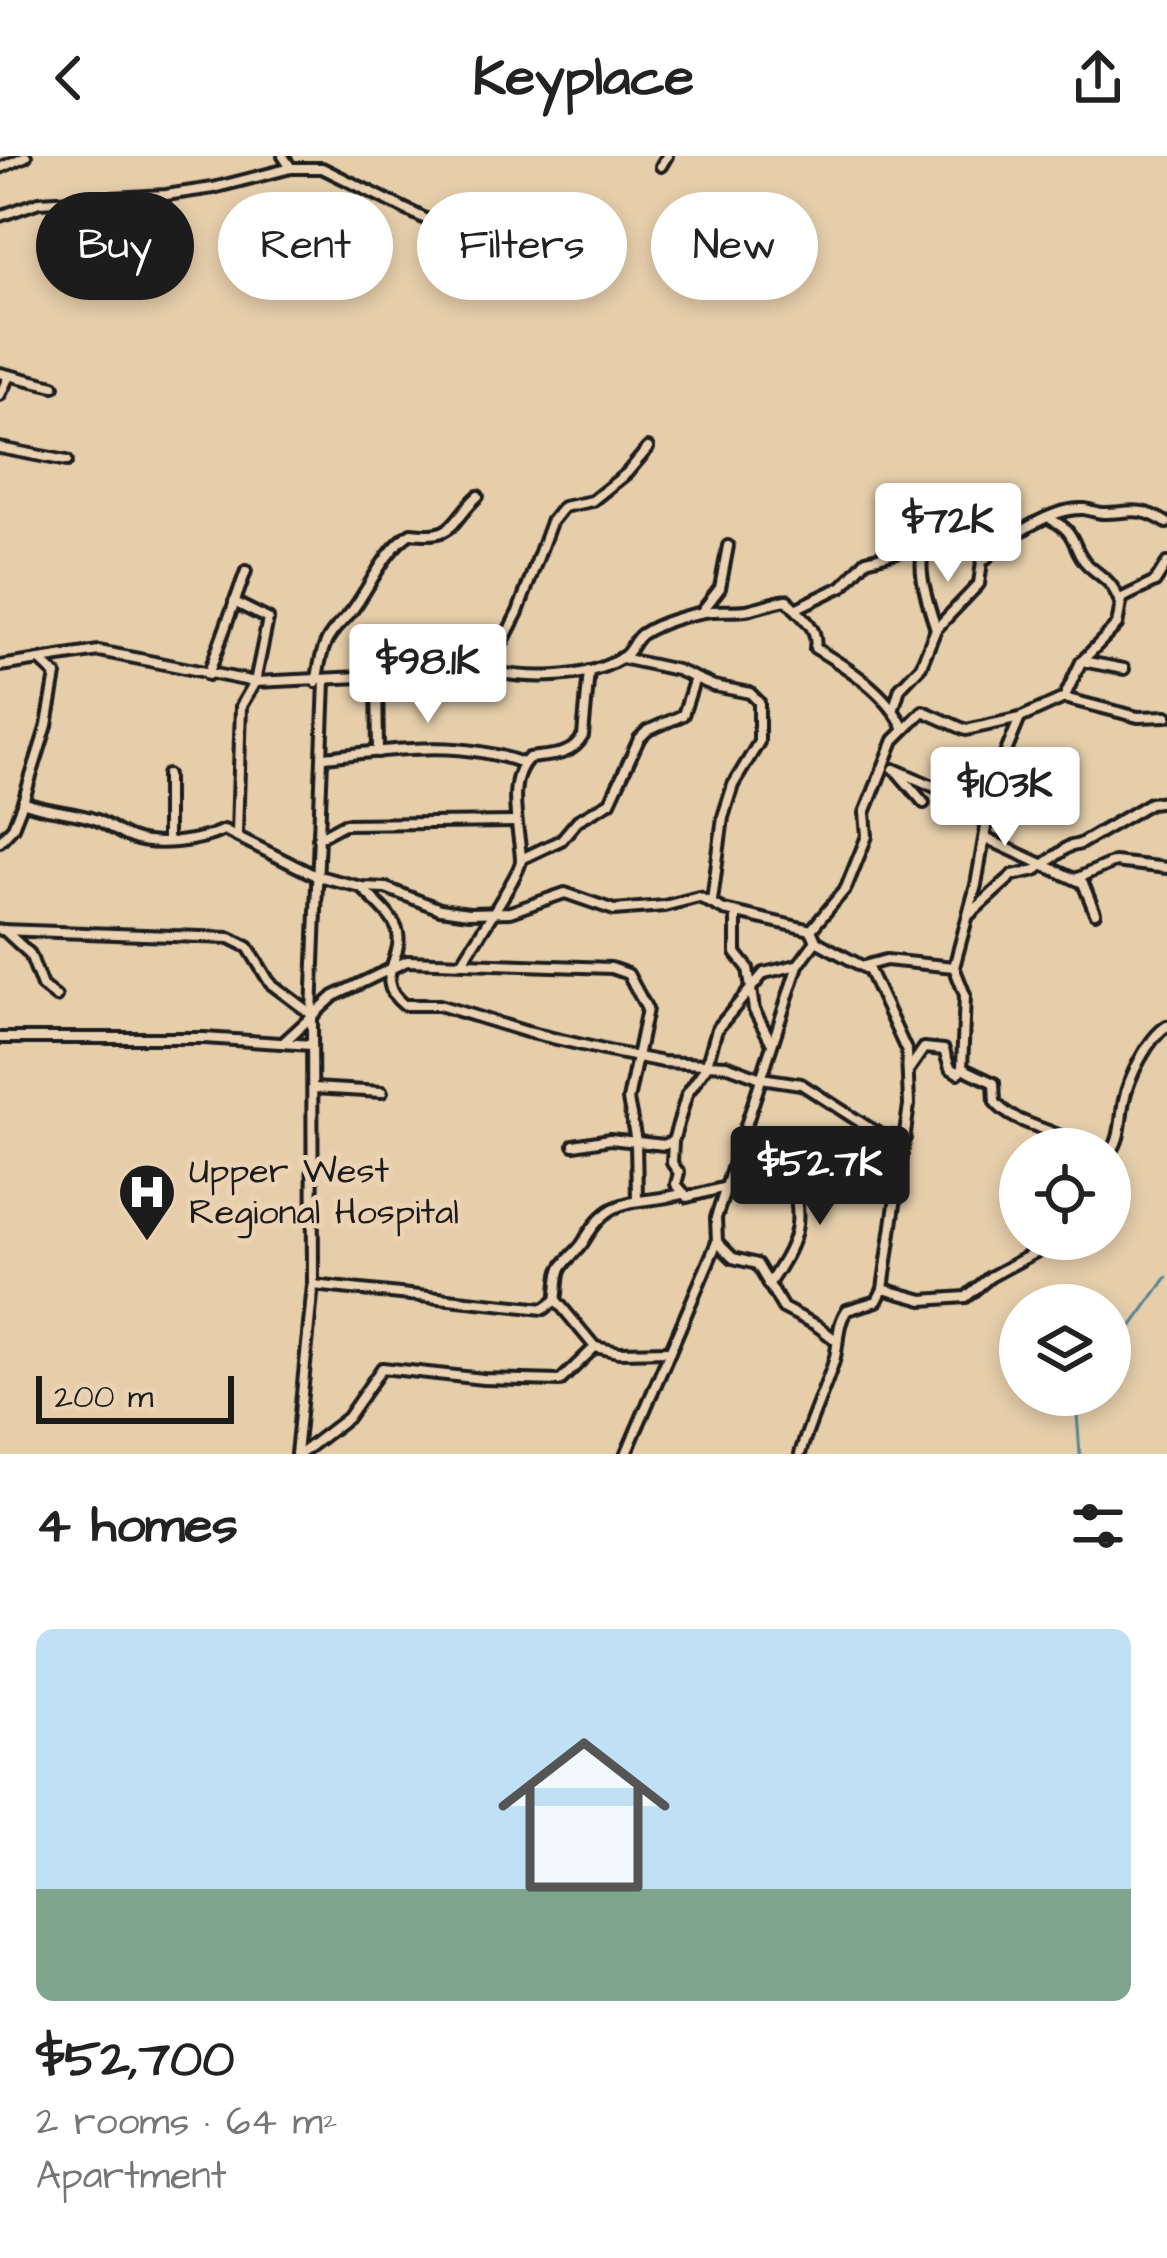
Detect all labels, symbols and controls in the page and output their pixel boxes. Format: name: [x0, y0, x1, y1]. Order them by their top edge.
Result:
text: Keyplace: [473, 41, 694, 116]
icon: back: [36, 45, 102, 111]
icon: share: [1065, 45, 1131, 111]
chip: Buy: [36, 192, 194, 300]
chip: Rent: [218, 192, 393, 300]
chip: Filters: [417, 192, 627, 300]
chip: New: [651, 192, 818, 300]
pin: $72K: [877, 483, 1019, 585]
text: $72K: [902, 495, 994, 549]
pin: $98.1K: [330, 624, 526, 726]
text: $98.1K: [376, 636, 480, 690]
pin: $103K: [921, 747, 1089, 849]
text: $103K: [958, 759, 1052, 813]
pin: $52.7K: [722, 1126, 918, 1228]
map controls: [999, 1128, 1131, 1416]
button: locate: [999, 1128, 1131, 1260]
text: $52.7K: [758, 1138, 882, 1192]
place label: Upper West Regional Hospital: [189, 1146, 459, 1239]
hospital icon: Upper West Regional Hospital: [116, 1161, 178, 1243]
button: layers: [999, 1284, 1131, 1416]
scale bar: [36, 1370, 234, 1423]
text: 200 m: [54, 1374, 153, 1420]
text: 4 homes: [36, 1491, 238, 1562]
icon: filters: [1065, 1493, 1131, 1559]
icon: home: [476, 1707, 692, 1923]
text: $52,700: [36, 2025, 234, 2096]
text: 2 rooms · 64 m²: [36, 2096, 338, 2150]
text: Apartment: [36, 2150, 227, 2204]

